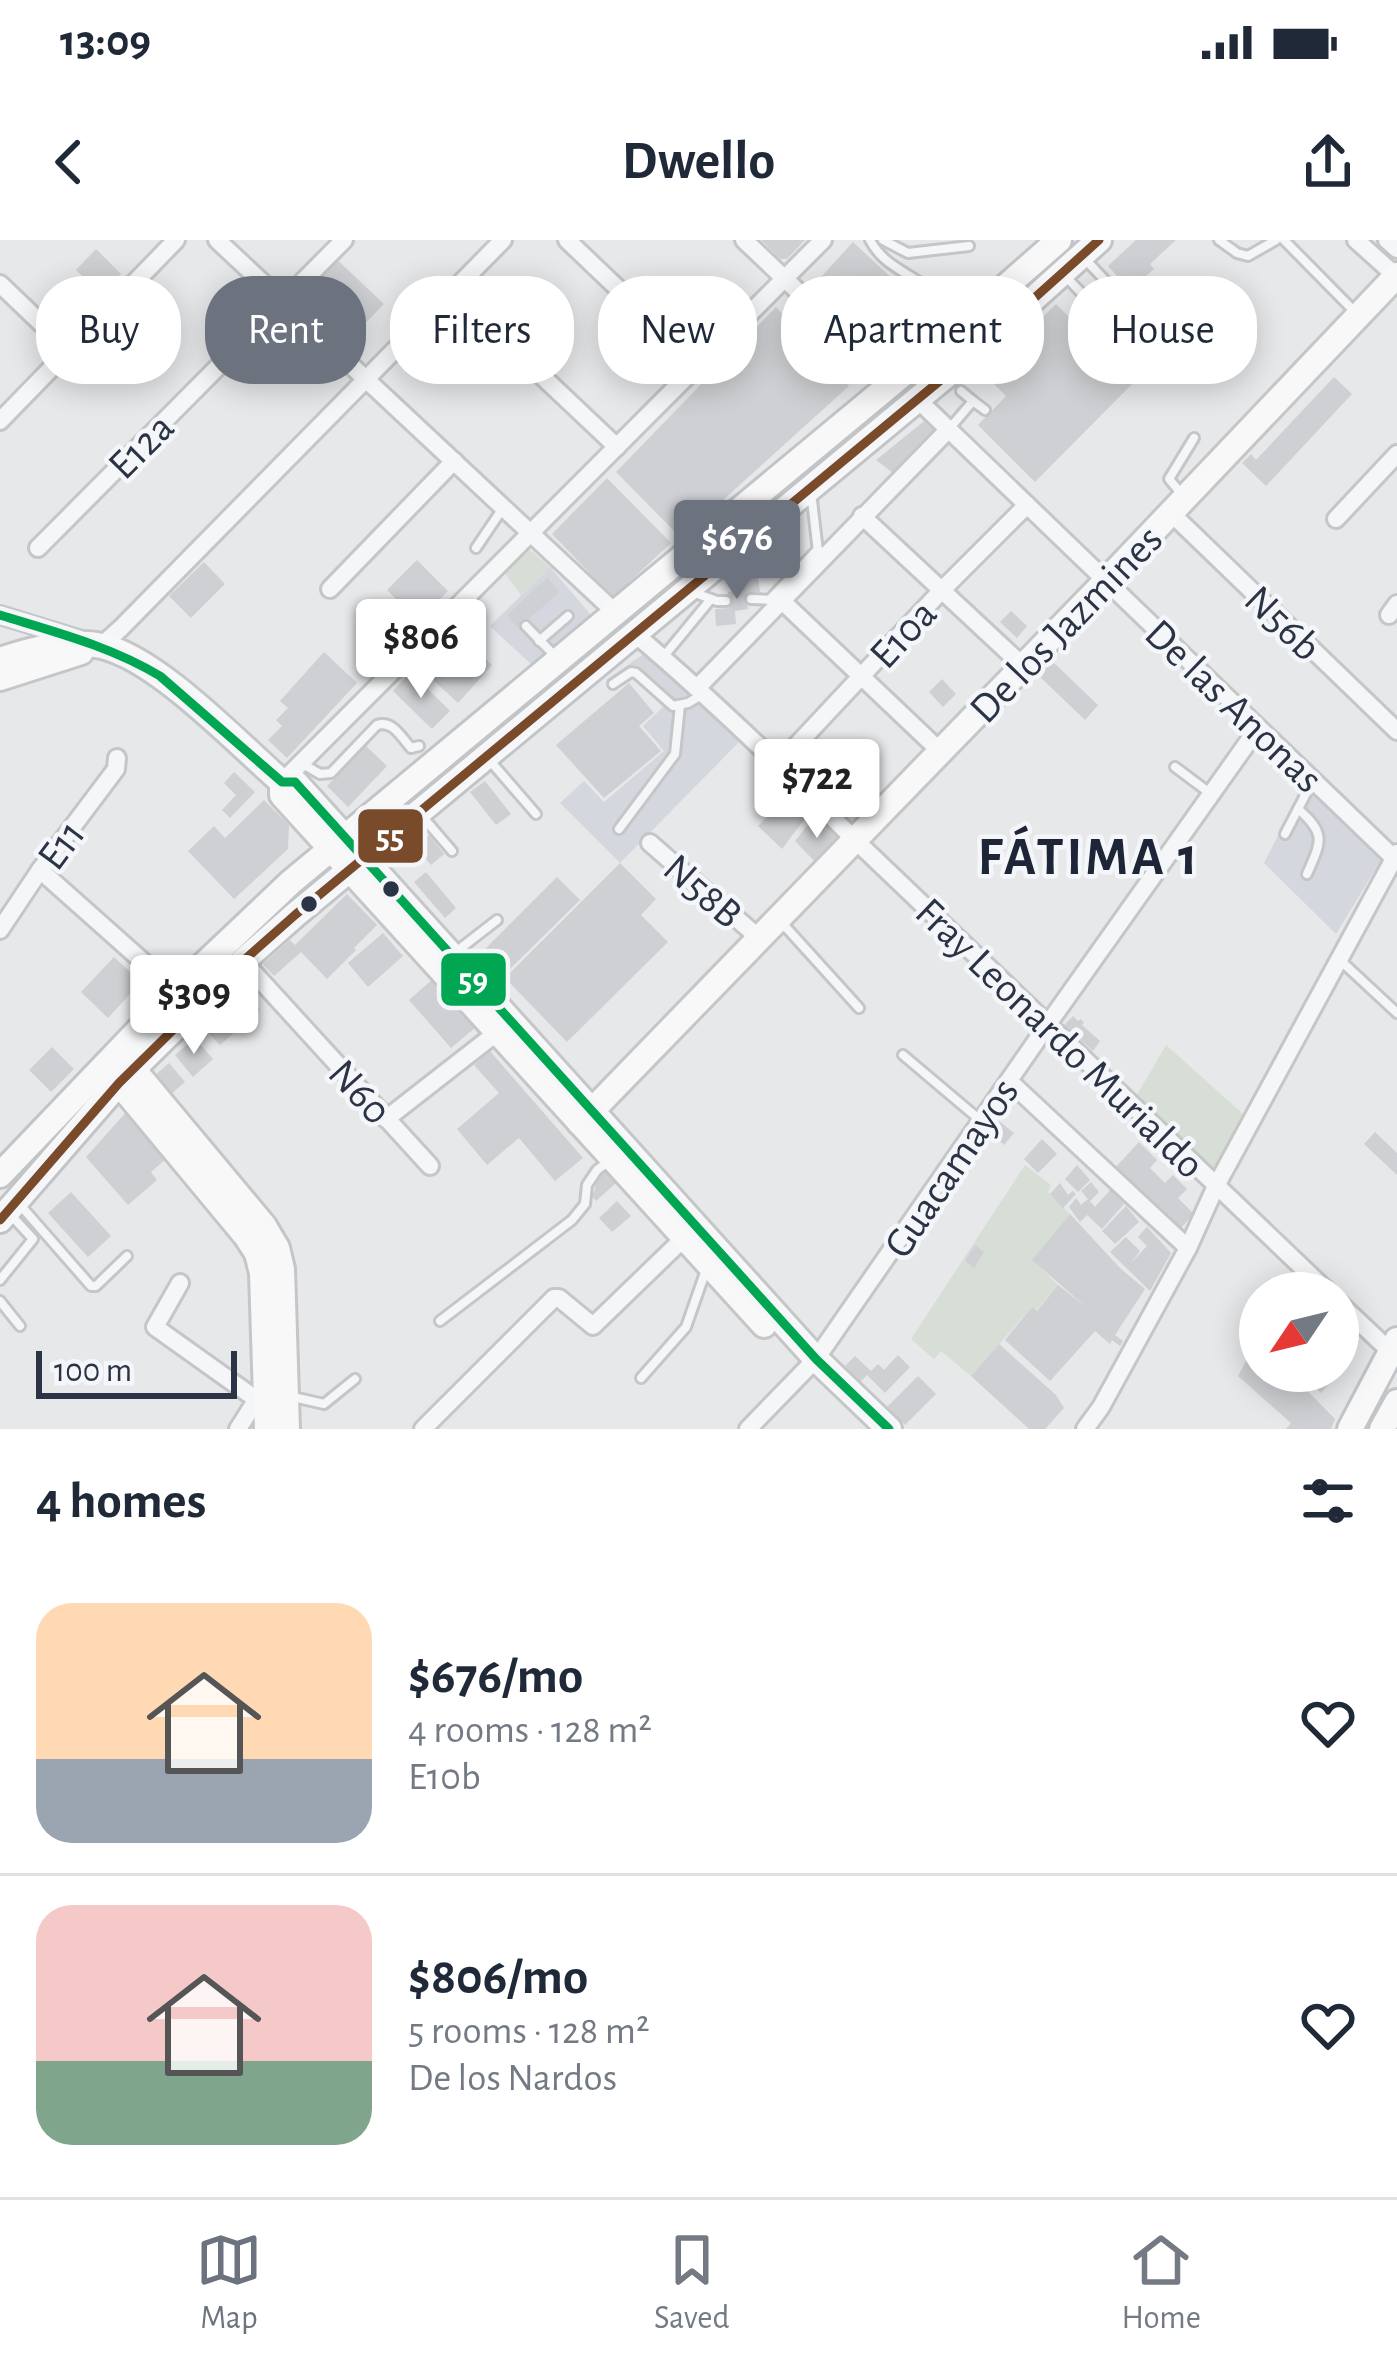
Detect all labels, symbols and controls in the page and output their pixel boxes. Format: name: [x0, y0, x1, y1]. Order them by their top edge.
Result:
text: 13:09: [60, 19, 151, 64]
icon: back: [36, 129, 102, 195]
icon: share: [1295, 129, 1361, 195]
text: Dwello: [622, 135, 775, 189]
chip: Buy: [36, 276, 181, 384]
chip: Rent: [205, 276, 366, 384]
chip: Filters: [390, 276, 574, 384]
chip: New: [598, 276, 757, 384]
chip: Apartment: [781, 276, 1044, 384]
chip: House: [1068, 276, 1257, 384]
street label: E12a: [101, 406, 182, 487]
pin: $676: [666, 500, 808, 602]
street label: De los Jazmines: [962, 518, 1171, 731]
text: $676: [701, 519, 773, 558]
street label: N56b: [1237, 578, 1329, 669]
street label: E10a: [862, 592, 945, 677]
pin: $806: [350, 599, 492, 701]
street label: De las Anonas: [1137, 612, 1330, 801]
text: $806: [383, 618, 459, 657]
pin: $722: [746, 739, 888, 841]
text: $722: [781, 758, 853, 797]
line badge: 55: [356, 807, 425, 865]
street label: E11: [30, 813, 93, 877]
text: 55: [376, 822, 404, 855]
district label: FÁTIMA 1: [978, 825, 1200, 885]
street label: N58B: [655, 847, 750, 936]
unlabelled marker: [380, 878, 402, 900]
street label: Fray Leonardo Murialdo: [907, 890, 1212, 1186]
unlabelled marker: [298, 893, 320, 915]
line badge: 59: [439, 951, 508, 1008]
pin: $309: [123, 955, 265, 1057]
text: 59: [458, 965, 488, 998]
text: $309: [157, 974, 231, 1013]
street label: N60: [320, 1052, 399, 1133]
street label: Guacamayos: [877, 1071, 1027, 1265]
north arrow: [1239, 1272, 1359, 1392]
map controls: [1239, 1272, 1359, 1392]
scale bar: [36, 1345, 237, 1398]
text: 100 m: [54, 1355, 132, 1388]
icon: filters: [1295, 1468, 1361, 1534]
text: 4 homes: [36, 1476, 206, 1527]
icon: home: [132, 1651, 276, 1795]
text: $676/mo: [408, 1651, 583, 1702]
icon: heart: [1295, 1690, 1361, 1756]
text: 4 rooms · 128 m²: [408, 1711, 652, 1750]
text: E10b: [408, 1758, 481, 1797]
text: $806/mo: [408, 1952, 588, 2003]
icon: home: [132, 1953, 276, 2097]
icon: heart: [1295, 1992, 1361, 2058]
text: 5 rooms · 128 m²: [408, 2012, 650, 2051]
text: De los Nardos: [408, 2059, 617, 2098]
tab: Map: [196, 2227, 262, 2339]
tab: Saved: [654, 2227, 730, 2339]
tab: Home: [1122, 2227, 1201, 2339]

